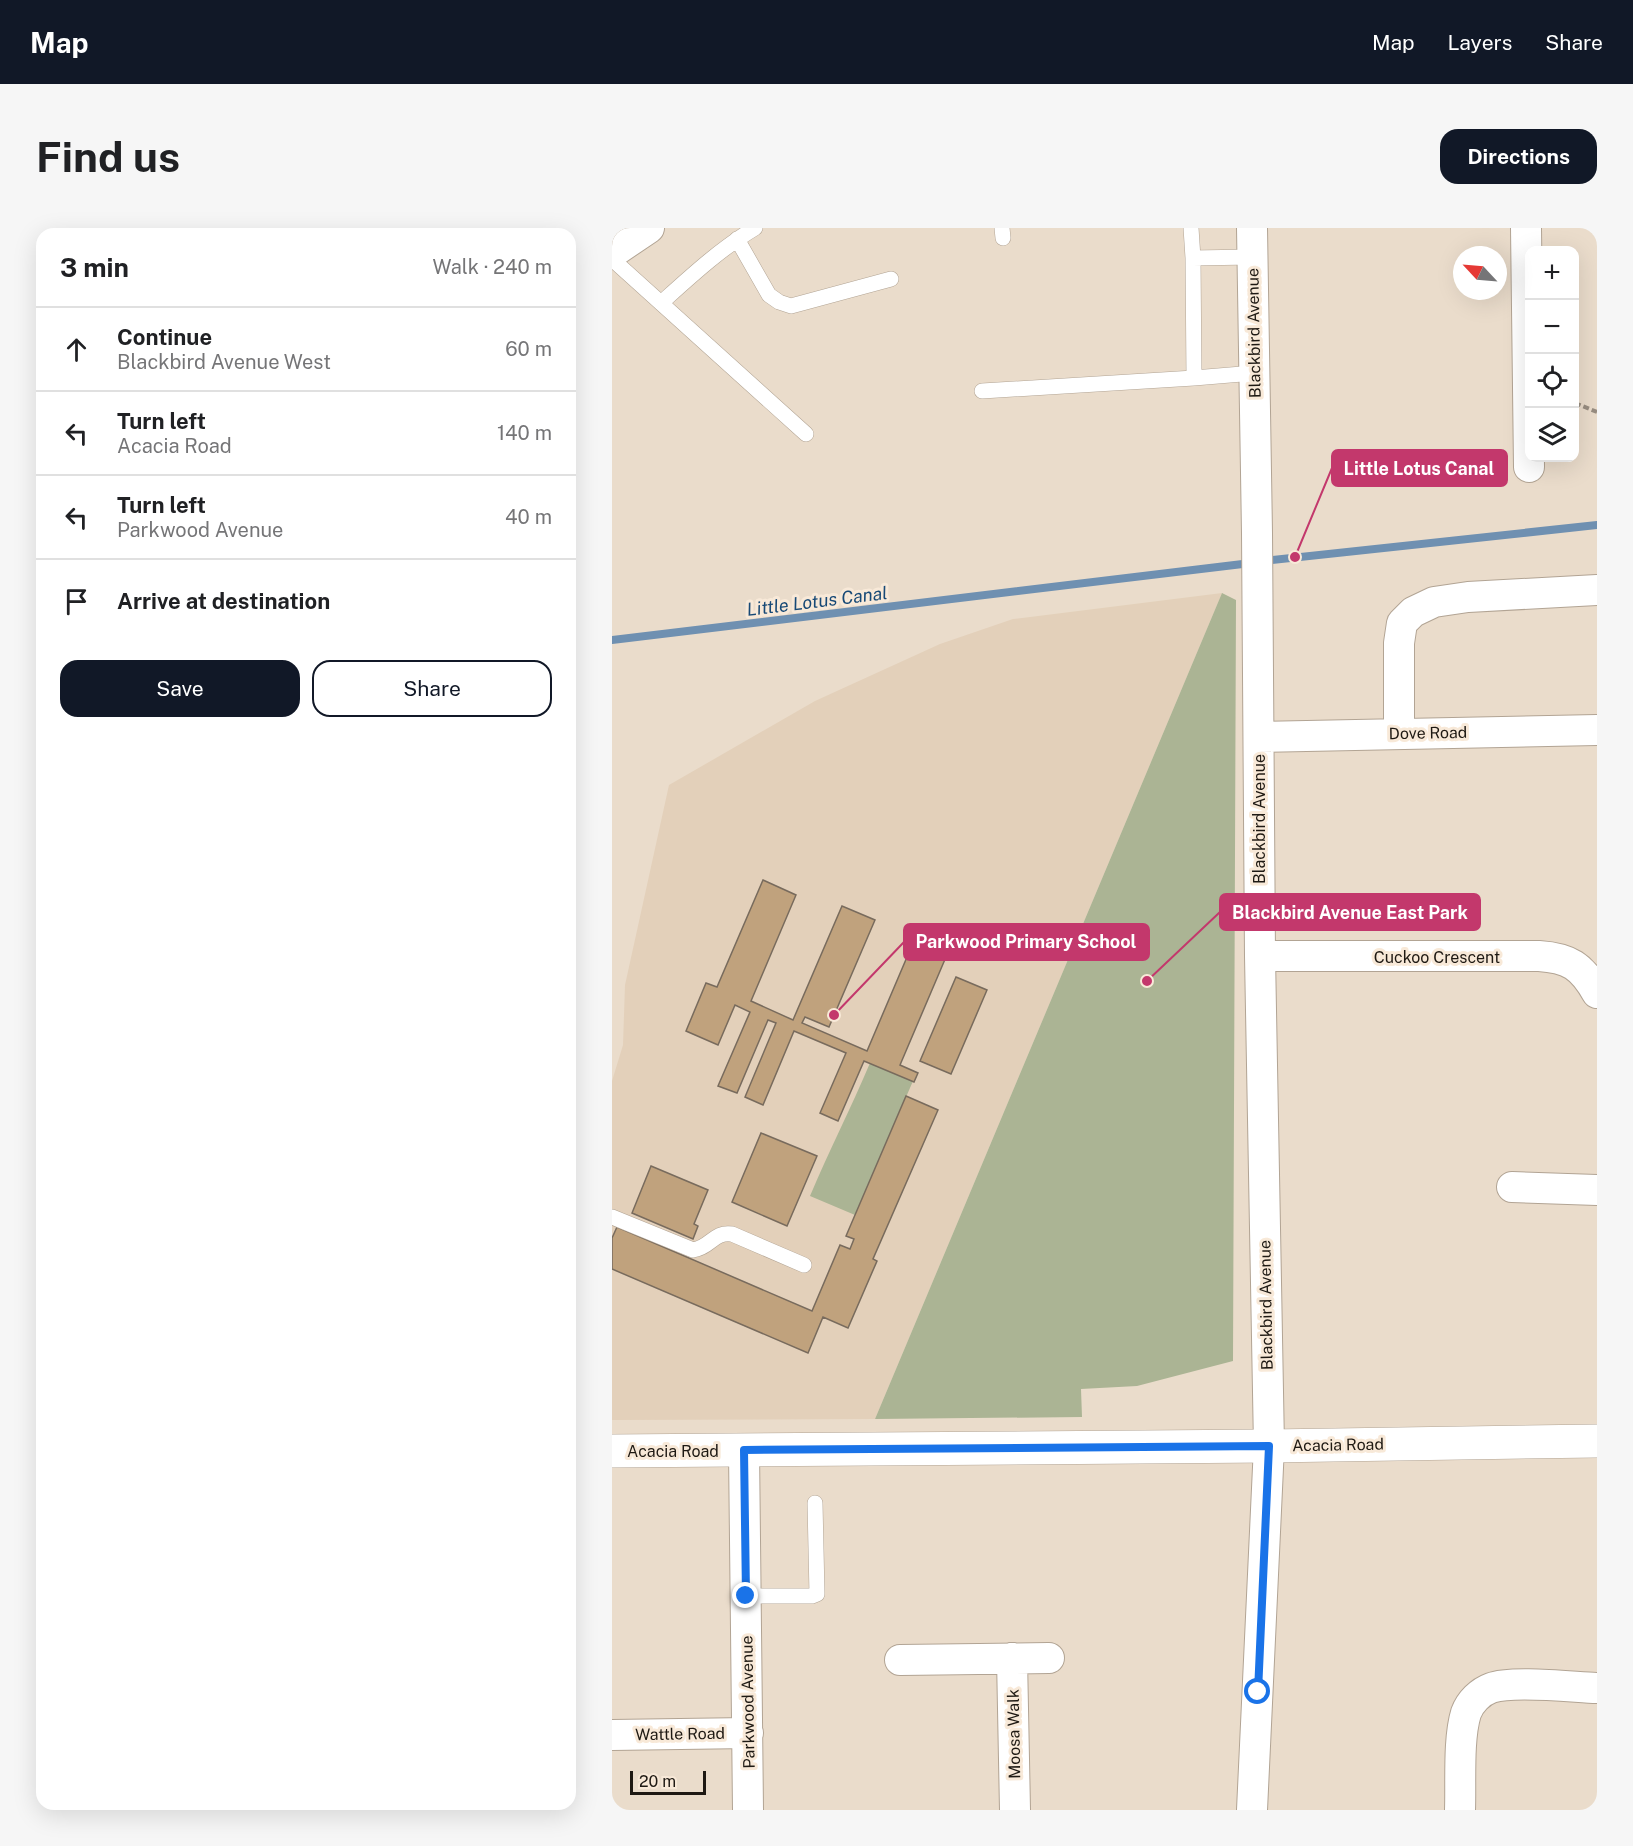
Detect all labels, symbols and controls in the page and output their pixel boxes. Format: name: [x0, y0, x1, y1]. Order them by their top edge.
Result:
text: Map: [30, 26, 89, 59]
text: Map: [1372, 30, 1415, 55]
text: Layers: [1448, 30, 1512, 55]
text: Share: [1545, 30, 1603, 55]
button: Directions: [1440, 129, 1597, 184]
text: Find us: [36, 132, 180, 181]
north arrow: [1453, 246, 1507, 300]
map controls: [1525, 246, 1579, 462]
button: +: [1525, 246, 1579, 300]
text: 3 min: [60, 252, 129, 283]
text: Walk · 240 m: [432, 255, 552, 279]
street label: Blackbird Avenue: [1243, 268, 1265, 398]
button: −: [1525, 300, 1579, 354]
text: Continue: [117, 324, 212, 350]
icon: ahead: [60, 333, 93, 366]
text: 60 m: [505, 337, 552, 361]
text: Blackbird Avenue West: [117, 350, 331, 374]
button: locate: [1525, 354, 1579, 408]
text: Turn left: [117, 408, 206, 434]
button: layers: [1525, 408, 1579, 462]
icon: left: [60, 417, 93, 450]
text: 140 m: [497, 421, 552, 445]
text: Acacia Road: [117, 434, 232, 458]
callout: Little Lotus Canal: [1332, 450, 1507, 486]
text: Little Lotus Canal: [1344, 458, 1494, 479]
text: Turn left: [117, 492, 206, 518]
icon: left: [60, 501, 93, 534]
text: 40 m: [505, 505, 552, 529]
text: Parkwood Avenue: [117, 518, 283, 542]
water label: Little Lotus Canal: [746, 582, 888, 620]
icon: arrive: [60, 585, 93, 618]
text: Arrive at destination: [117, 588, 330, 614]
button: Save: [60, 660, 300, 717]
button: Share: [312, 660, 552, 717]
street label: Dove Road: [1389, 723, 1467, 743]
street label: Blackbird Avenue: [1250, 754, 1269, 884]
callout: Blackbird Avenue East Park: [1220, 894, 1480, 930]
text: Blackbird Avenue East Park: [1232, 902, 1468, 923]
callout: Parkwood Primary School: [904, 924, 1149, 960]
text: Parkwood Primary School: [916, 931, 1137, 952]
street label: Cuckoo Crescent: [1374, 948, 1500, 967]
street label: Blackbird Avenue: [1255, 1240, 1277, 1370]
street label: Acacia Road: [1292, 1435, 1384, 1455]
street label: Acacia Road: [627, 1442, 719, 1461]
route end: [732, 1582, 758, 1608]
street label: Parkwood Avenue: [737, 1635, 759, 1769]
route start: [1244, 1678, 1270, 1704]
street label: Moosa Walk: [1004, 1689, 1024, 1779]
street label: Wattle Road: [635, 1724, 725, 1744]
scale bar: [630, 1768, 706, 1796]
text: 20 m: [639, 1772, 676, 1791]

